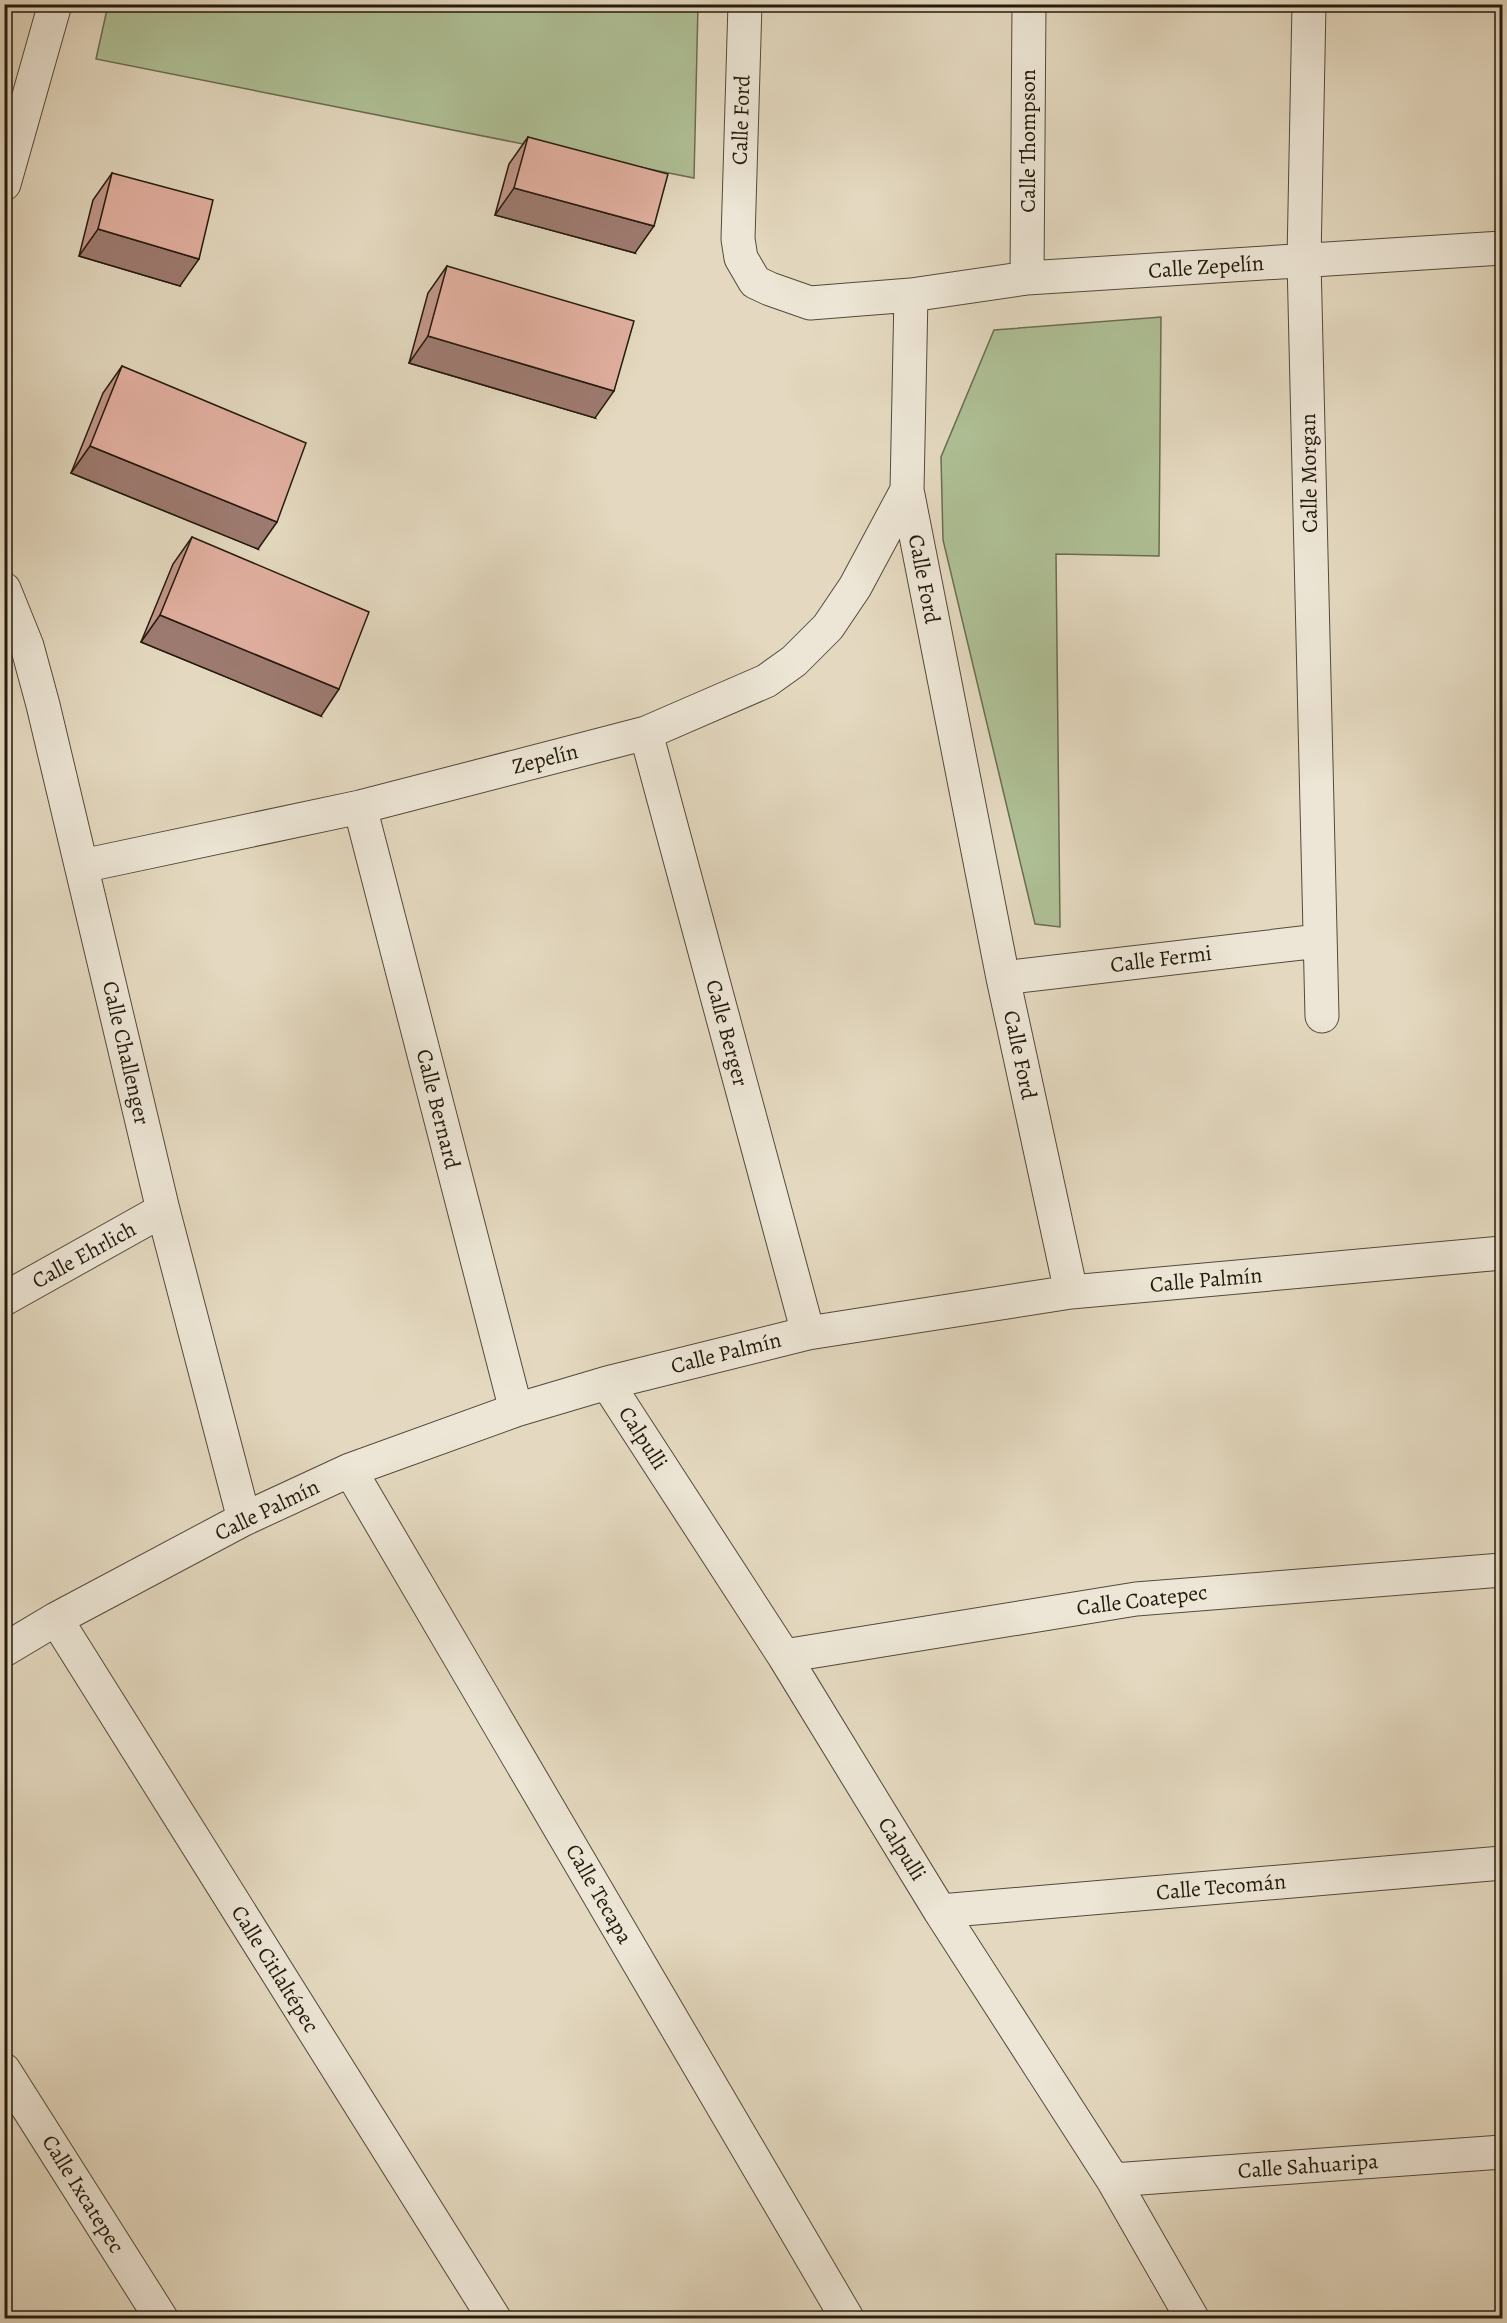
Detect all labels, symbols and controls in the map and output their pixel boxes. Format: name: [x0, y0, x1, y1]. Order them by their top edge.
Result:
street label: Calle Thompson: [1013, 69, 1043, 213]
street label: Calle Ford: [724, 74, 758, 166]
street label: Calle Zepelín: [1147, 248, 1265, 286]
street label: Calle Morgan: [1293, 413, 1325, 533]
street label: Calle Ford: [901, 532, 947, 626]
street label: Zepelín: [509, 736, 581, 782]
street label: Calle Fermi: [1109, 938, 1213, 980]
street label: Calle Berger: [698, 976, 756, 1090]
street label: Calle Challenger: [95, 978, 157, 1128]
street label: Calle Ford: [996, 1008, 1044, 1102]
street label: Calle Bernard: [409, 1046, 467, 1172]
street label: Calle Ehrlich: [27, 1214, 142, 1296]
street label: Calle Palmín: [1148, 1260, 1264, 1300]
street label: Calle Palmín: [668, 1325, 784, 1381]
street label: Calpulli: [611, 1401, 675, 1475]
street label: Calle Palmín: [210, 1472, 324, 1548]
street label: Calle Coatepec: [1075, 1577, 1209, 1623]
street label: Calpulli: [871, 1811, 933, 1887]
street label: Calle Tecapa: [558, 1839, 640, 1950]
street label: Calle Tecomán: [1155, 1866, 1287, 1908]
street label: Calle Citlaltépec: [224, 1900, 326, 2038]
street label: Calle Ixcatepec: [35, 2129, 131, 2259]
street label: Calle Sahuaripa: [1237, 2146, 1380, 2186]

